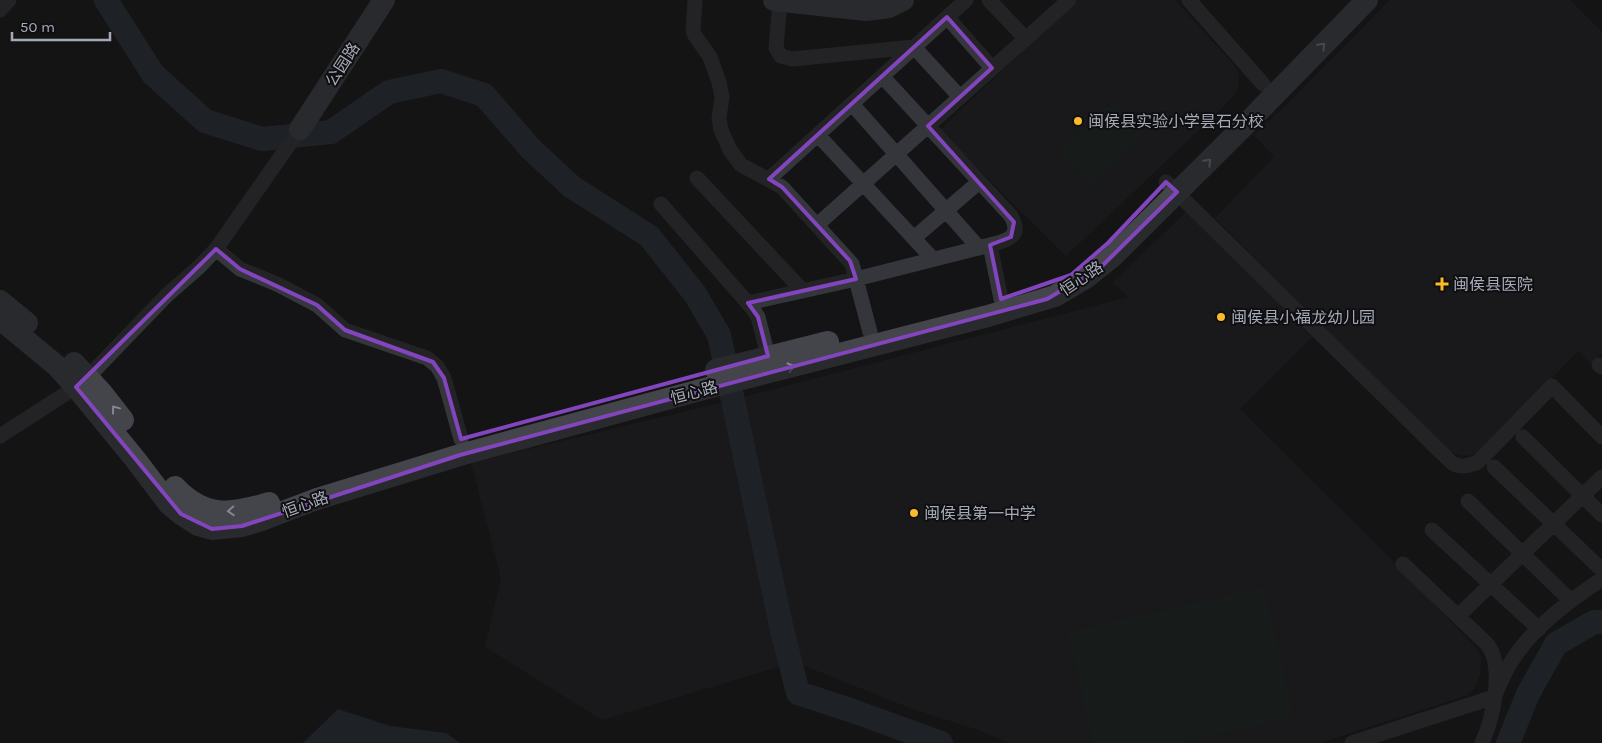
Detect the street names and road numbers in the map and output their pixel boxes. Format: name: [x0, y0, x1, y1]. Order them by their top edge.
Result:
street label: 公园路: [321, 39, 363, 90]
street label: 恒心路: [1056, 257, 1106, 300]
street label: 恒心路: [668, 377, 720, 408]
street label: 恒心路: [279, 487, 331, 522]

